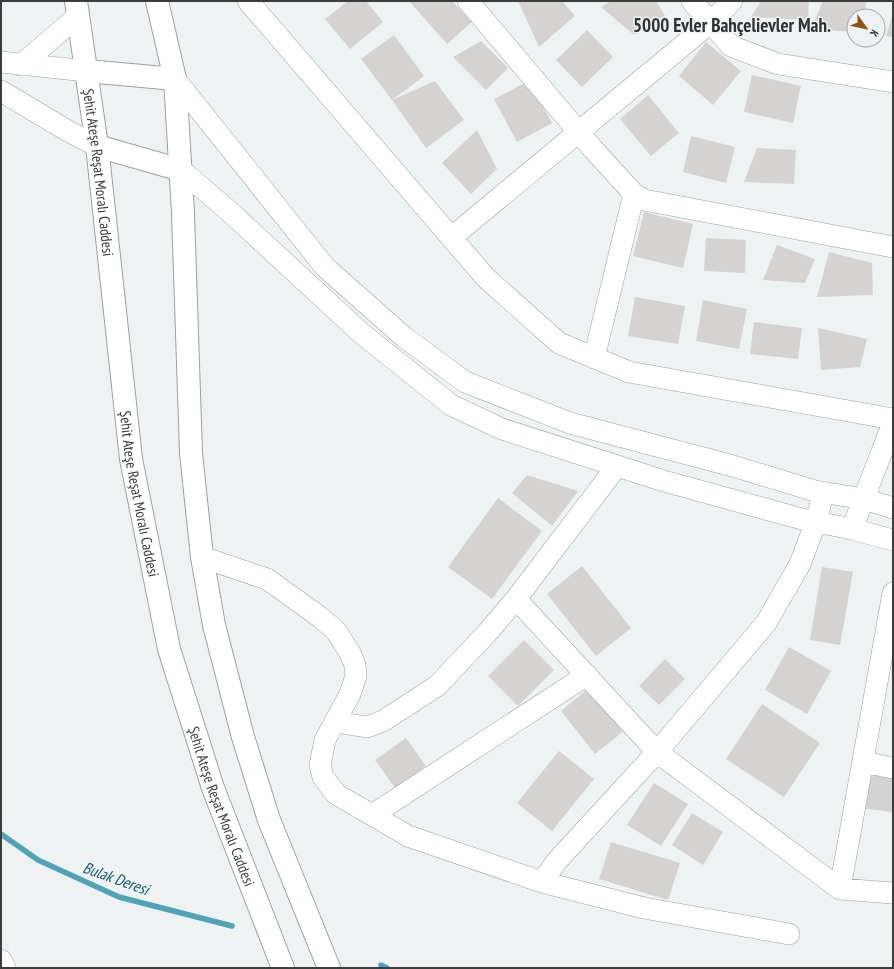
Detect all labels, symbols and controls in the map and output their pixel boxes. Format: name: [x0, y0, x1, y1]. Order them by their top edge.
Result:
north arrow: [846, 8, 886, 48]
district label: 5000 Evler Bahçelievler Mah.: [633, 13, 831, 37]
text: K: [867, 27, 882, 40]
street label: Şehit Ateşe Reşat Moralı Caddesi: [79, 87, 118, 257]
street label: Şehit Ateşe Reşat Moralı Caddesi: [116, 410, 164, 578]
street label: Şehit Ateşe Reşat Moralı Caddesi: [185, 724, 260, 889]
water label: Bulak Deresi: [80, 857, 154, 900]

